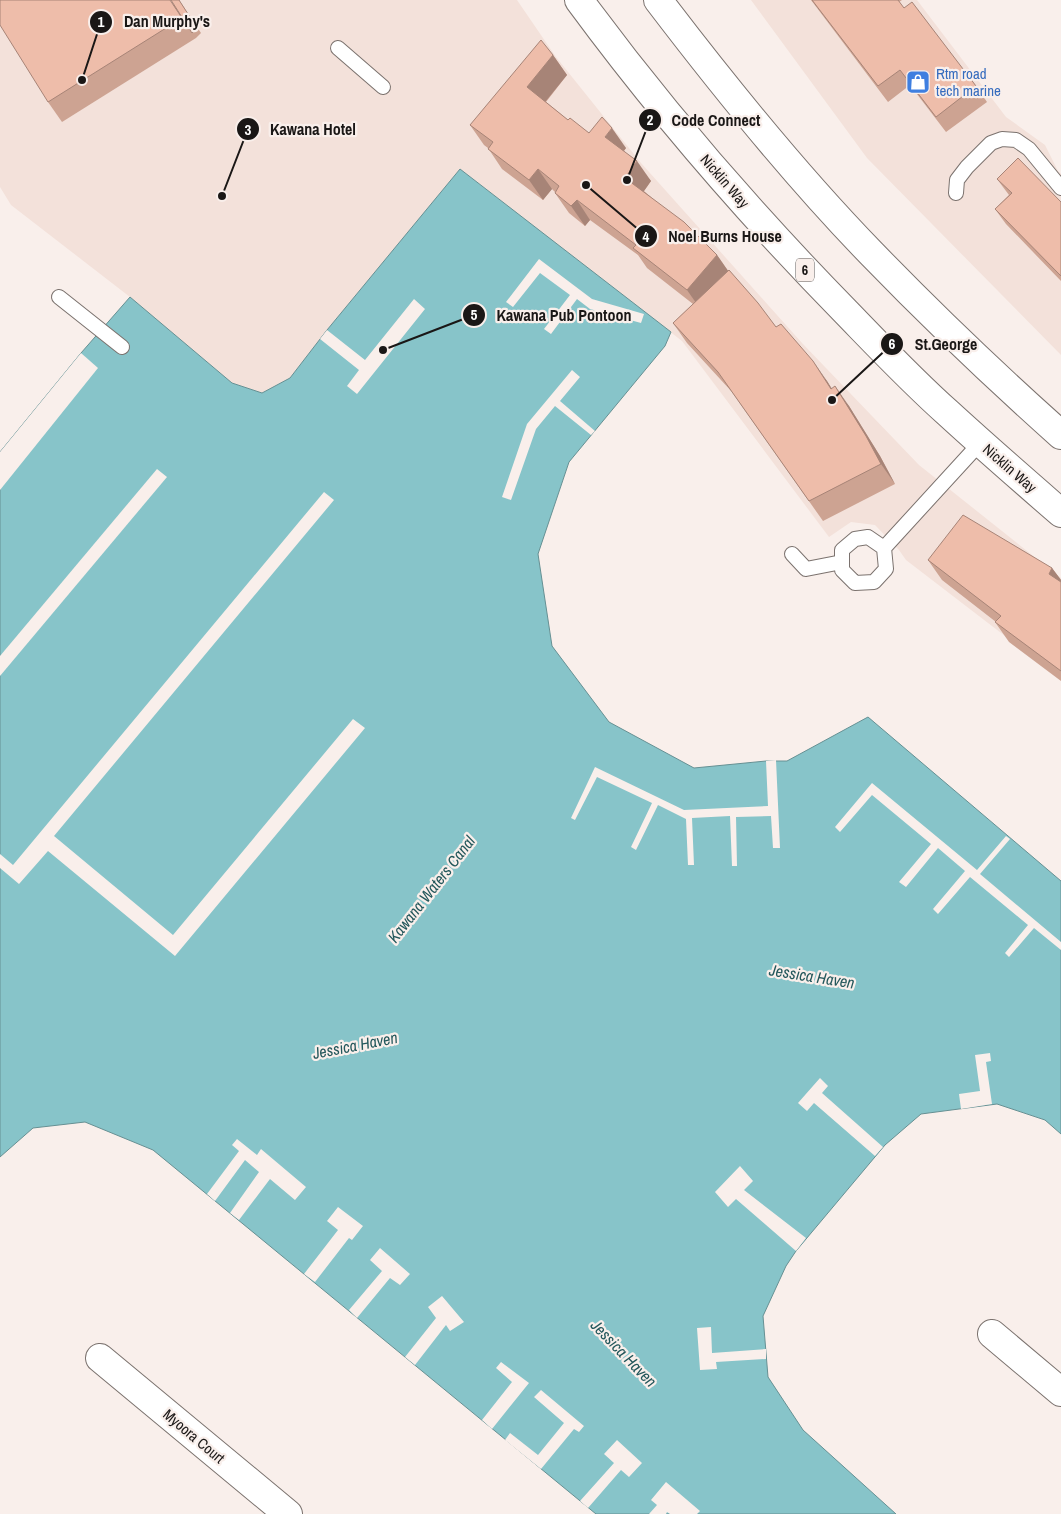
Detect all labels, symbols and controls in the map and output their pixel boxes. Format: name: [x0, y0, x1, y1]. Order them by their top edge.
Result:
callout: Dan Murphy's: [89, 6, 220, 37]
text: Dan Murphy's: [124, 10, 210, 32]
text: 1: [98, 11, 105, 32]
place label: Rtm road tech marine: [936, 63, 1001, 101]
shop icon: Rtm road tech marine: [905, 69, 931, 95]
callout: Code Connect: [637, 105, 771, 136]
text: 2: [647, 109, 654, 130]
text: Code Connect: [672, 109, 761, 131]
callout: Kawana Hotel: [235, 114, 366, 145]
text: Kawana Hotel: [270, 118, 356, 140]
text: 3: [245, 119, 252, 140]
street label: Nicklin Way: [696, 150, 755, 213]
callout: Noel Burns House: [633, 221, 792, 252]
text: Noel Burns House: [668, 225, 782, 247]
text: 4: [643, 226, 650, 247]
road number: 6: [796, 258, 814, 282]
callout: Kawana Pub Pontoon: [462, 299, 642, 330]
text: 5: [471, 304, 478, 325]
text: Kawana Pub Pontoon: [497, 304, 631, 326]
callout: St.George: [879, 329, 987, 360]
text: 6: [889, 333, 896, 354]
text: St.George: [915, 333, 977, 355]
street label: Nicklin Way: [979, 439, 1042, 498]
water label: Kawana Waters Canal: [382, 830, 480, 947]
water label: Jessica Haven: [767, 958, 856, 994]
water label: Jessica Haven: [310, 1026, 399, 1064]
water label: Jessica Haven: [586, 1314, 662, 1392]
street label: Myoora Court: [159, 1404, 230, 1468]

